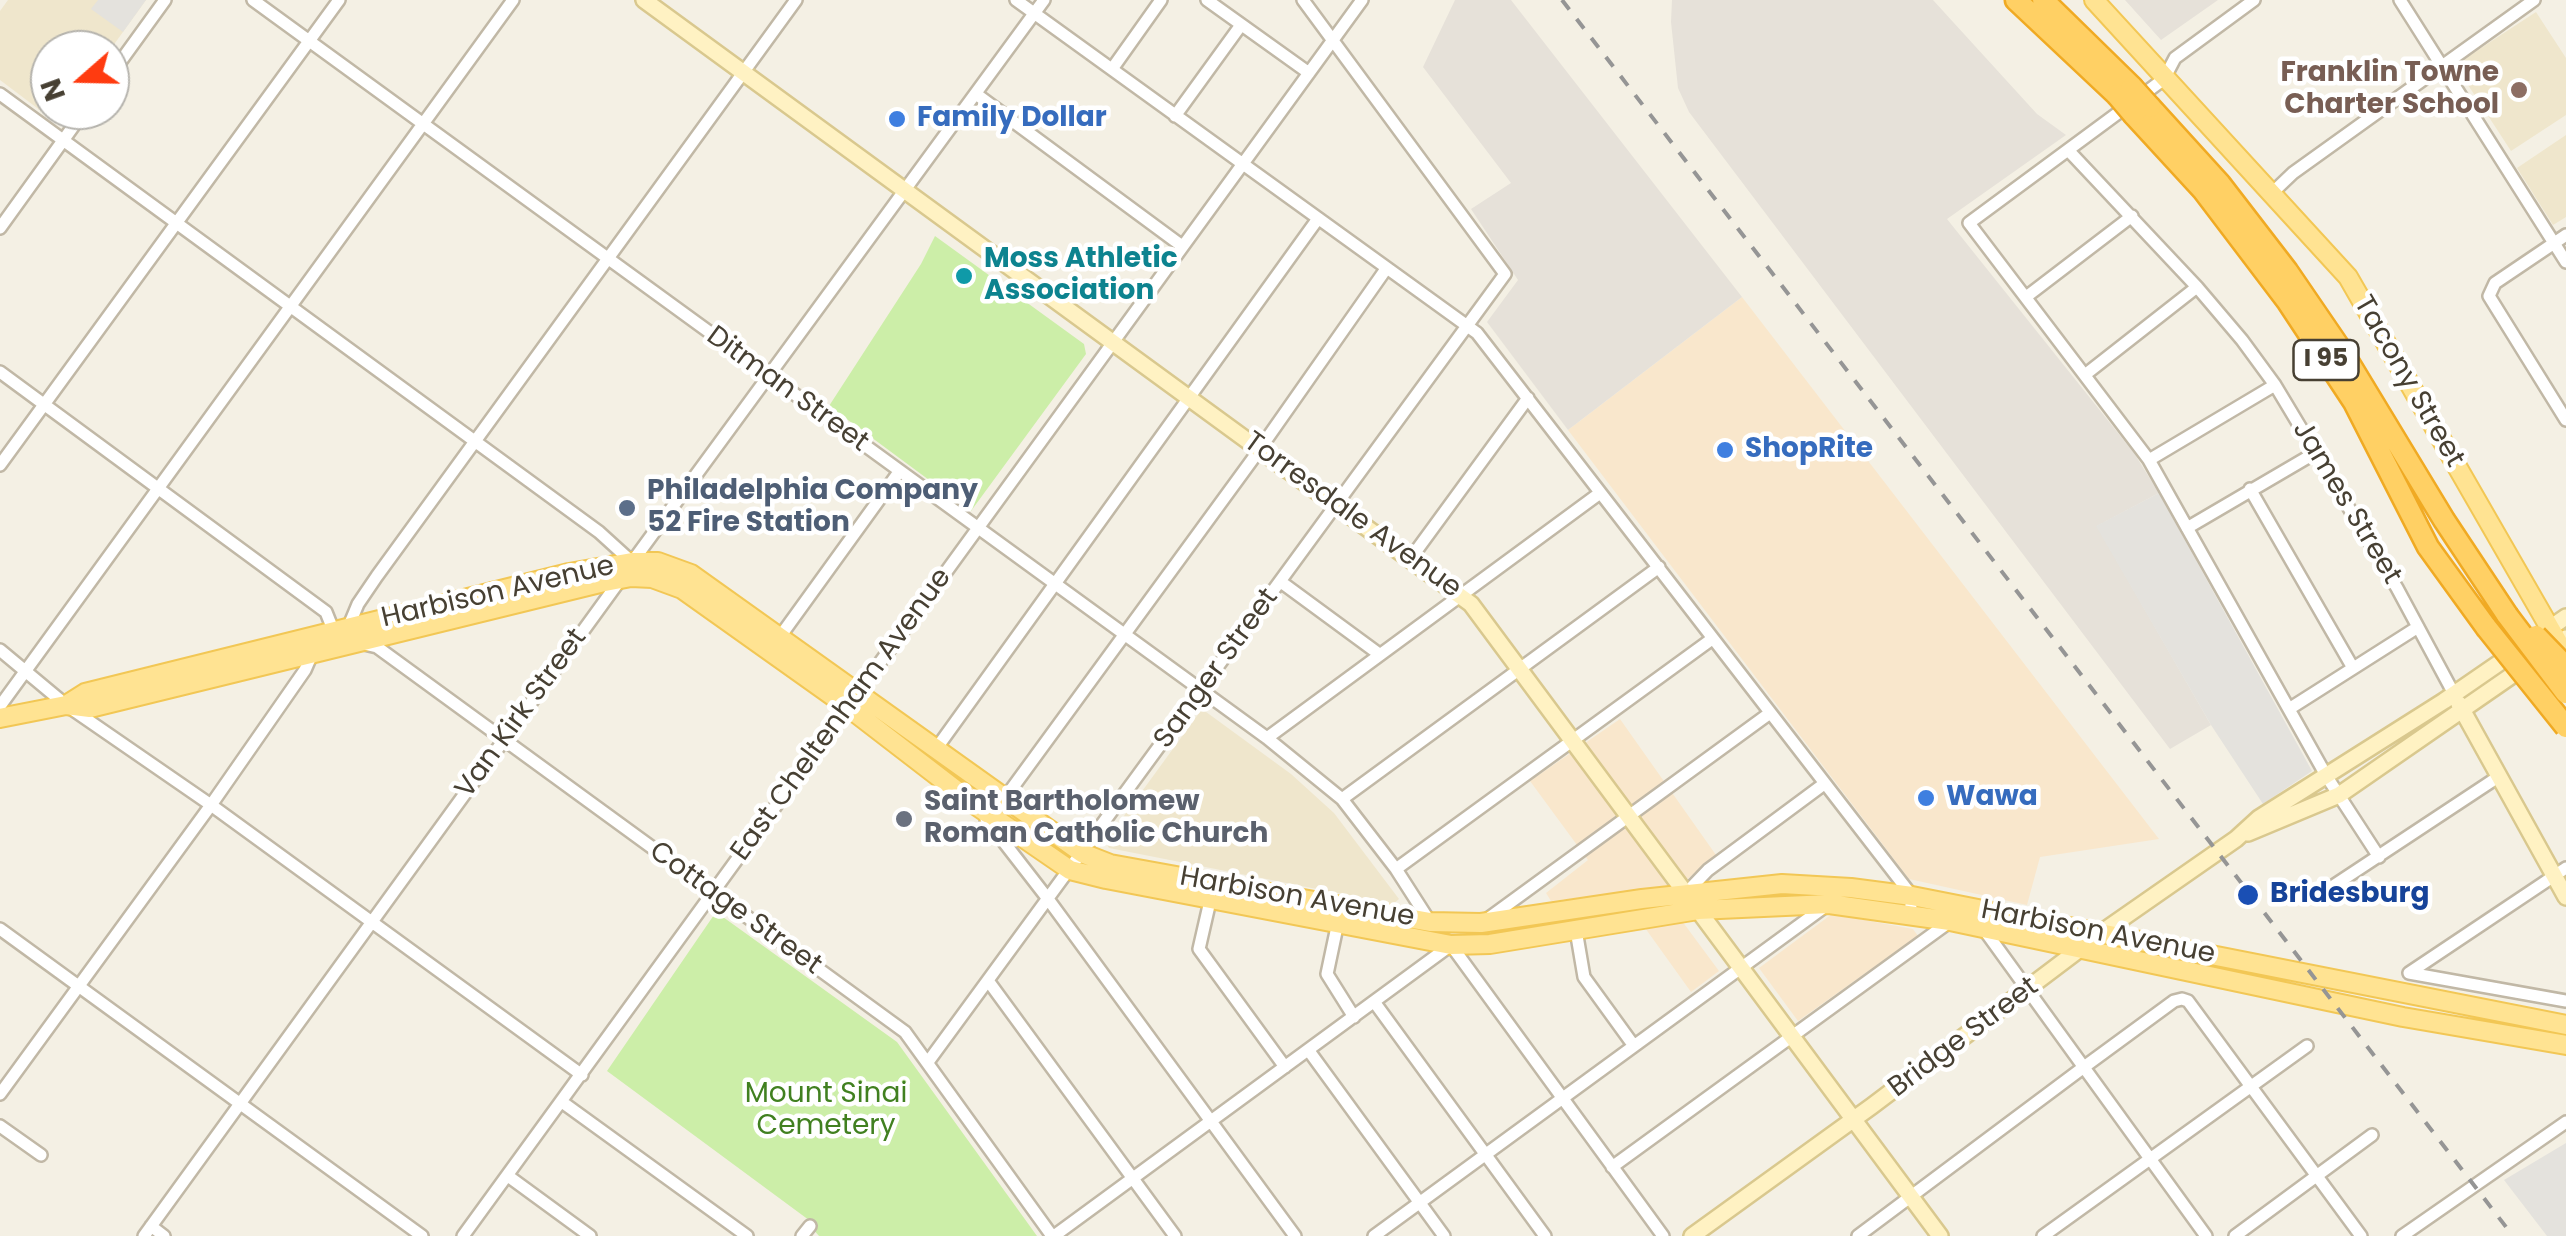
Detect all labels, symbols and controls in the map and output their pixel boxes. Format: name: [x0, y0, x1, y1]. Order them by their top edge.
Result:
north arrow: [30, 30, 130, 130]
place label: Franklin Towne Charter School: [2280, 57, 2499, 123]
text: N: [31, 73, 75, 106]
marker: Franklin Towne Charter School: [2508, 79, 2530, 101]
place label: Family Dollar: [917, 102, 1107, 136]
marker: Family Dollar: [886, 108, 908, 130]
place label: Moss Athletic Association: [984, 243, 1178, 309]
marker: Moss Athletic Association: [953, 265, 975, 287]
street label: Tacony Street: [2345, 290, 2471, 474]
street label: Ditman Street: [699, 320, 875, 460]
road number: I 95: [2294, 340, 2358, 380]
street label: James Street: [2284, 415, 2408, 591]
street label: Torresdale Avenue: [1237, 426, 1467, 606]
place label: ShopRite: [1745, 433, 1873, 467]
marker: ShopRite: [1714, 439, 1736, 461]
place label: Philadelphia Company 52 Fire Station: [647, 475, 978, 541]
marker: Philadelphia Company 52 Fire Station: [616, 497, 638, 519]
street label: Harbison Avenue: [378, 550, 618, 636]
street label: East Cheltenham Avenue: [725, 562, 959, 868]
street label: Sanger Street: [1148, 582, 1286, 756]
street label: Van Kirk Street: [449, 623, 595, 805]
place label: Wawa: [1946, 781, 2038, 815]
place label: Saint Bartholomew Roman Catholic Church: [924, 786, 1268, 852]
marker: Wawa: [1915, 787, 1937, 809]
marker: Saint Bartholomew Roman Catholic Church: [893, 808, 915, 830]
street label: Cottage Street: [642, 835, 828, 983]
street label: Harbison Avenue: [1177, 861, 1417, 935]
place label: Bridesburg: [2270, 878, 2429, 912]
marker: Bridesburg: [2235, 882, 2261, 908]
street label: Harbison Avenue: [1978, 894, 2218, 972]
street label: Bridge Street: [1882, 971, 2046, 1105]
park label: Mount Sinai Cemetery: [745, 1078, 907, 1144]

